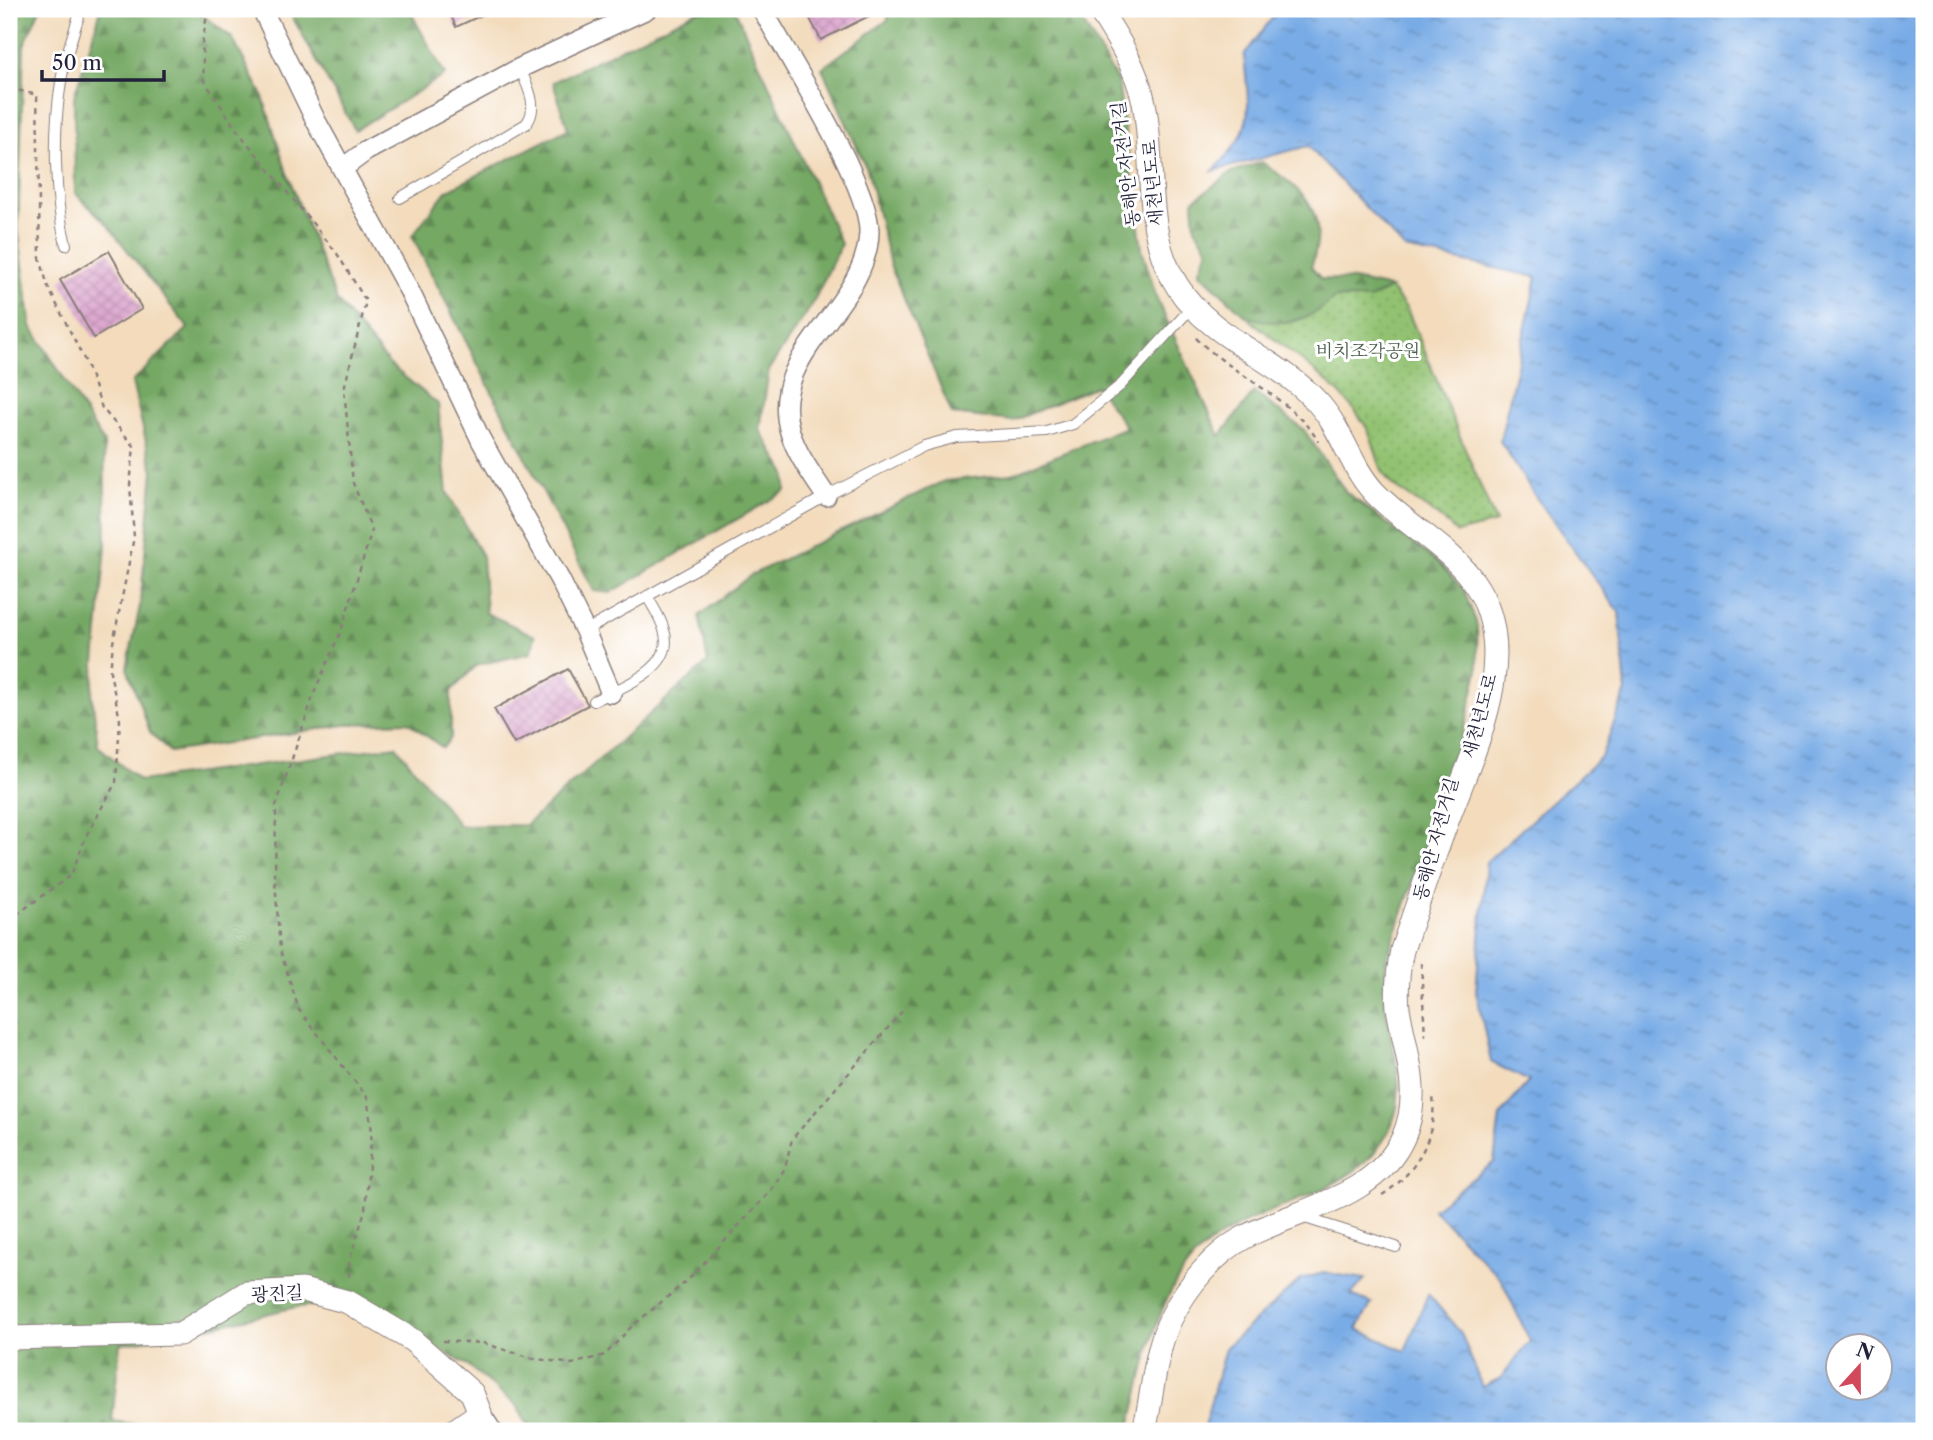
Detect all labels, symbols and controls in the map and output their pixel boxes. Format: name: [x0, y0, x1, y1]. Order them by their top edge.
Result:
scale bar: [42, 38, 164, 82]
text: 50 m: [52, 50, 102, 75]
street label: 동해안 자전거길: [1107, 100, 1145, 228]
street label: 새천년도로: [1138, 139, 1168, 227]
park label: 비치조각공원: [1316, 340, 1420, 362]
street label: 새천년도로: [1458, 671, 1502, 761]
street label: 동해안 자전거길: [1409, 775, 1463, 903]
street label: 광진길: [250, 1282, 304, 1306]
north arrow: [1825, 1332, 1895, 1402]
text: N: [1853, 1338, 1877, 1365]

